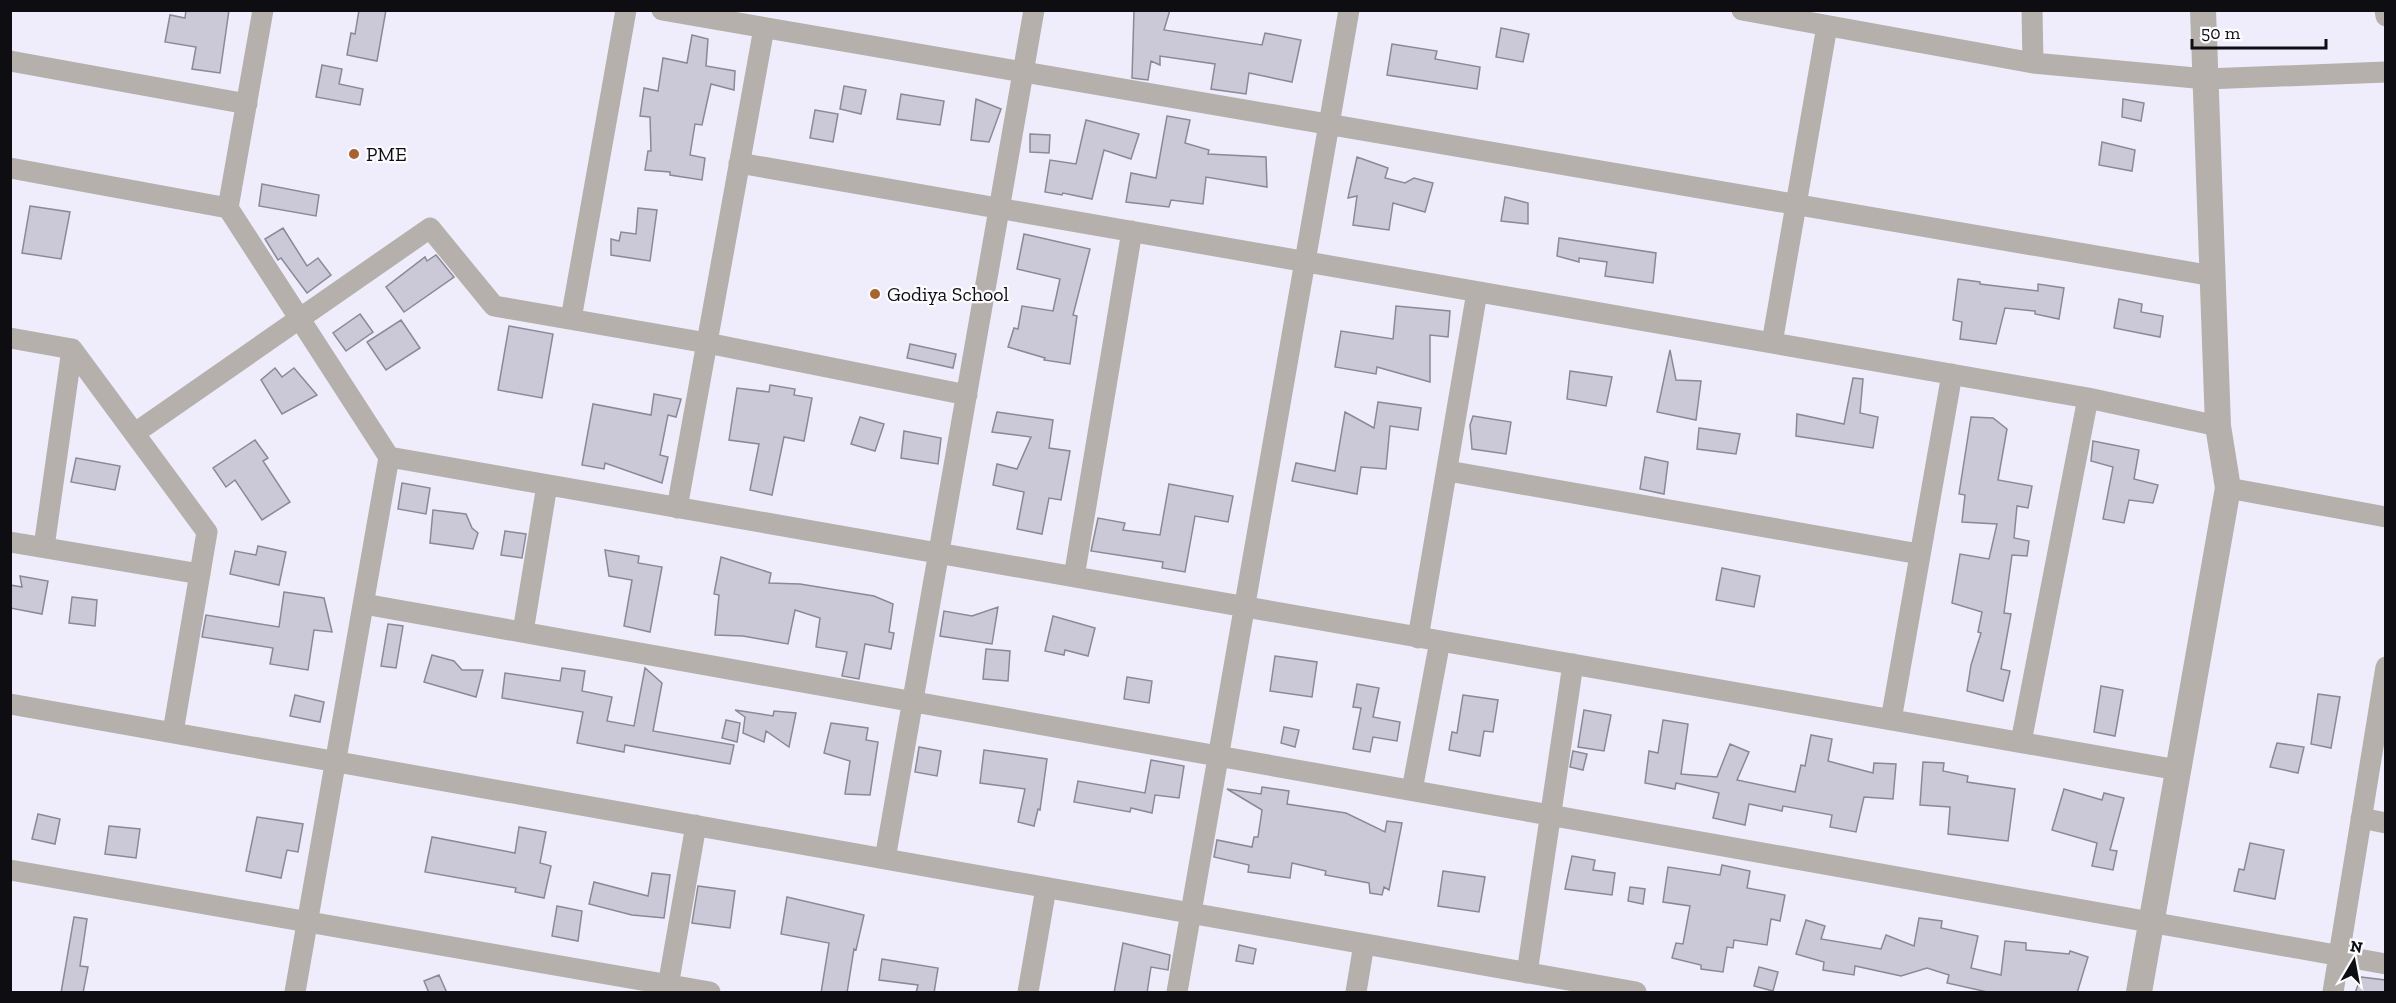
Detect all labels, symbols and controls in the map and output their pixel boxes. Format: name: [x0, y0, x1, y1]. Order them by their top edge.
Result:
scale bar: [2192, 12, 2326, 50]
text: 50 m: [2201, 22, 2241, 44]
place label: PME: [366, 142, 407, 166]
marker: PME: [347, 147, 361, 161]
place label: Godiya School: [887, 282, 1009, 306]
marker: Godiya School: [868, 287, 882, 301]
north arrow: [2324, 931, 2384, 991]
text: N: [2349, 936, 2364, 957]

